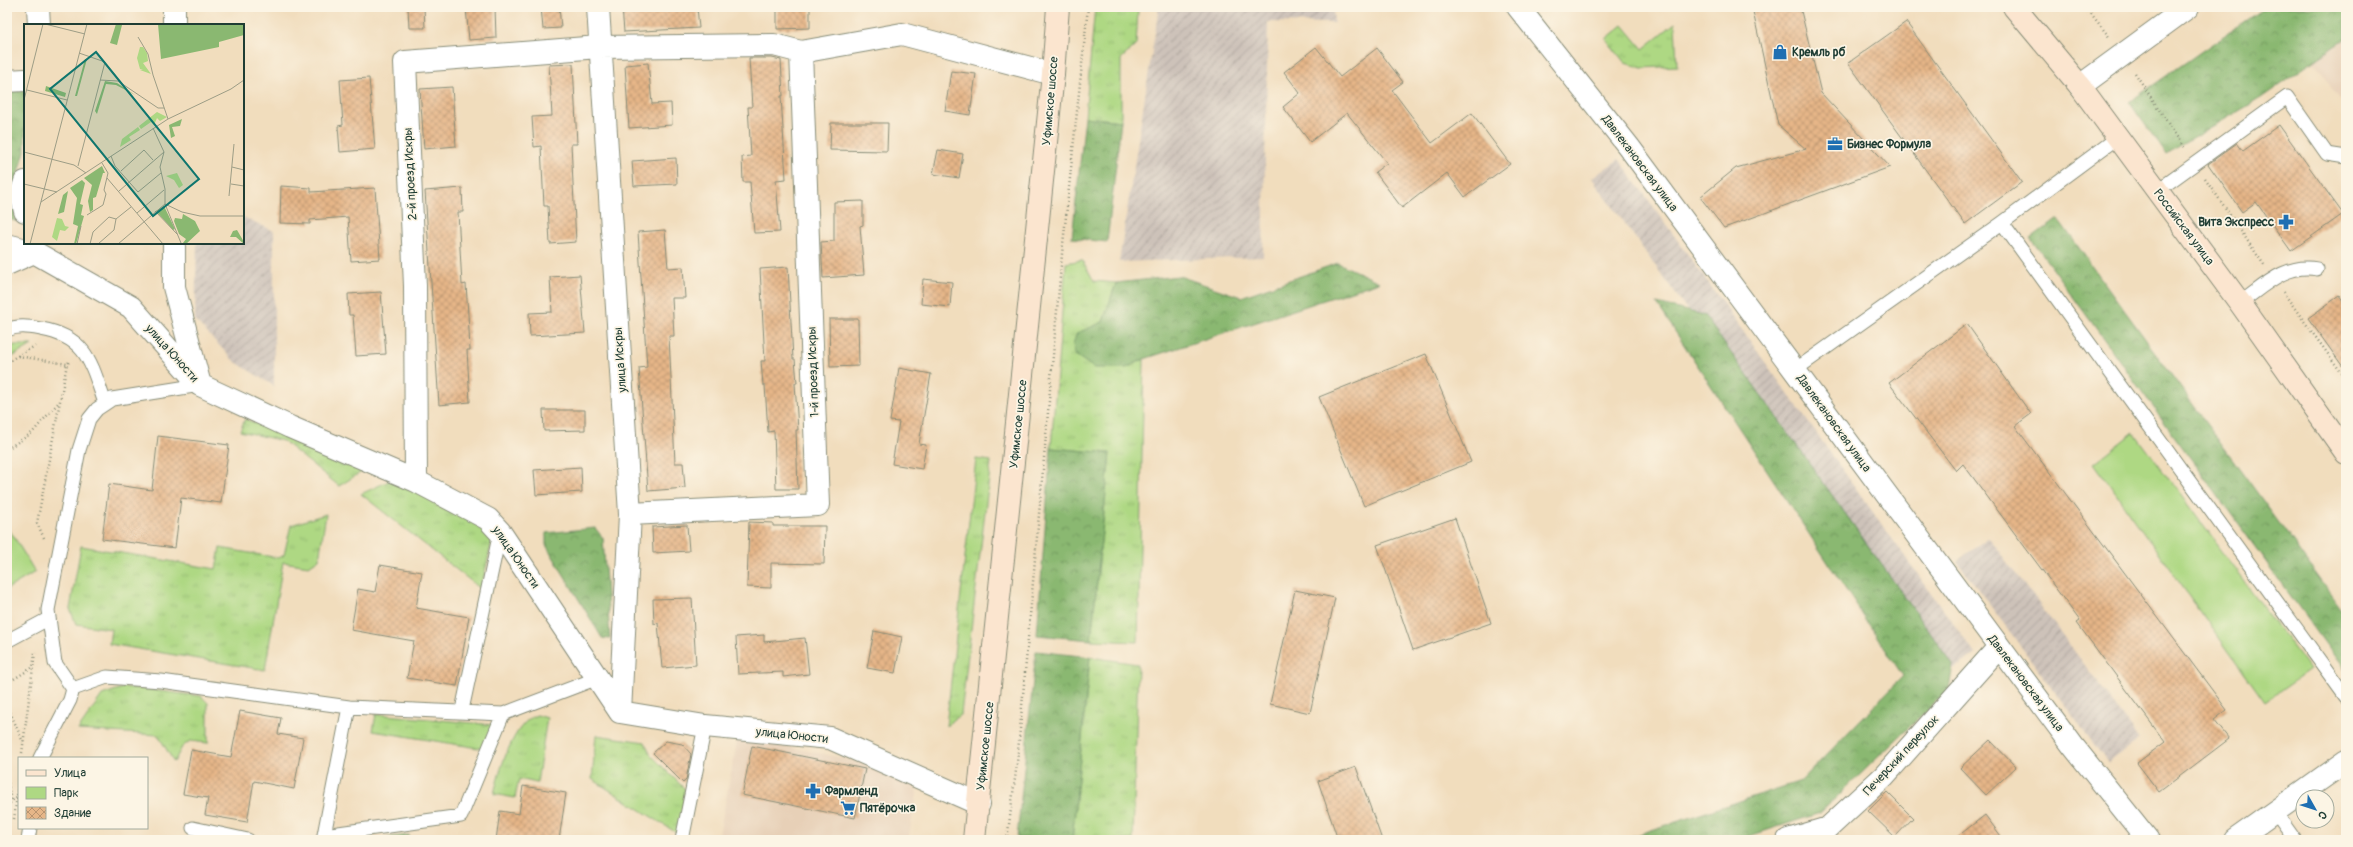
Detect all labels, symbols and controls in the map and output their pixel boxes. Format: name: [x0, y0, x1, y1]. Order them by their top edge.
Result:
inset map: [24, 24, 244, 244]
shop icon: Кремль рб: [1771, 43, 1789, 61]
place label: Кремль рб: [1792, 45, 1845, 60]
street label: Уфимское шоссе: [1039, 56, 1062, 146]
street label: Давлекановская улица: [1598, 111, 1681, 215]
street label: 2-й проезд Искры: [401, 127, 420, 221]
office icon: Бизнес Формула: [1826, 135, 1844, 153]
place label: Бизнес Формула: [1847, 137, 1931, 152]
street label: Российская улица: [2150, 186, 2217, 269]
pharmacy icon: Вита Экспресс: [2277, 213, 2295, 231]
place label: Вита Экспресс: [2198, 215, 2274, 230]
street label: улица Юности: [141, 321, 202, 386]
street label: 1-й проезд Искры: [804, 326, 823, 418]
street label: улица Искры: [611, 327, 630, 394]
street label: Давлекановская улица: [1793, 371, 1874, 475]
street label: Уфимское шоссе: [1006, 379, 1031, 469]
street label: улица Юности: [488, 522, 543, 592]
street label: Давлекановская улица: [1984, 631, 2067, 735]
street label: Уфимское шоссе: [973, 701, 998, 791]
street label: Печерский переулок: [1860, 712, 1942, 799]
street label: улица Юности: [754, 724, 829, 747]
legend: [18, 757, 148, 829]
text: Улица: [54, 766, 86, 781]
pharmacy icon: Фармленд: [804, 782, 822, 800]
place label: Фармленд: [824, 784, 878, 799]
text: Парк: [54, 786, 79, 801]
north arrow: [2295, 789, 2335, 829]
supermarket icon: Пятёрочка: [839, 799, 857, 817]
place label: Пятёрочка: [860, 801, 916, 816]
text: Здание: [54, 806, 91, 821]
text: С: [2315, 808, 2330, 822]

